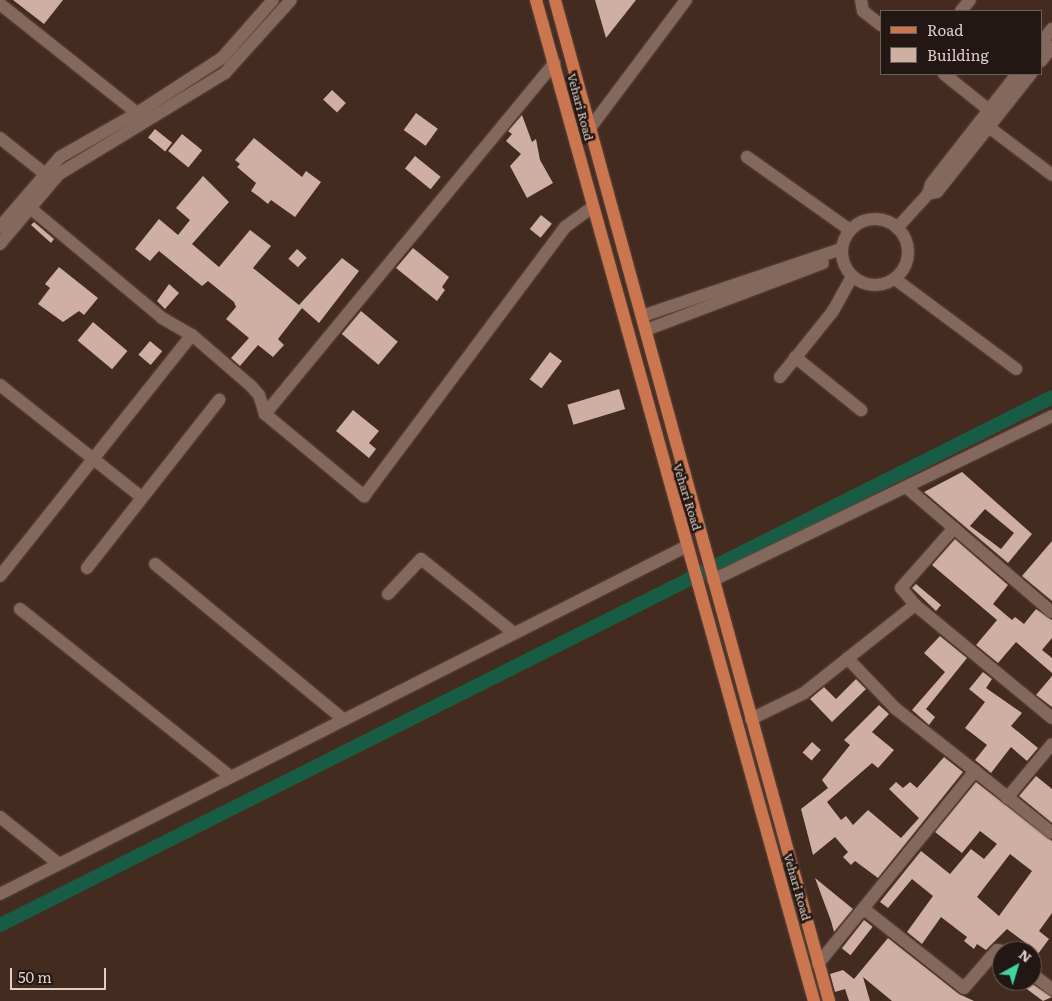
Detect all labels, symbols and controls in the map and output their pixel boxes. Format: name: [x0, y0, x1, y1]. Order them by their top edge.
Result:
legend: [880, 10, 1042, 75]
text: Road: [927, 18, 963, 41]
text: Building: [927, 43, 989, 66]
street label: Vehari Road: [564, 72, 596, 142]
street label: Vehari Road: [670, 462, 704, 532]
street label: Vehari Road: [781, 852, 813, 922]
north arrow: [992, 941, 1042, 991]
text: N: [1015, 944, 1037, 967]
scale bar: [12, 958, 109, 990]
text: 50 m: [18, 965, 52, 988]

